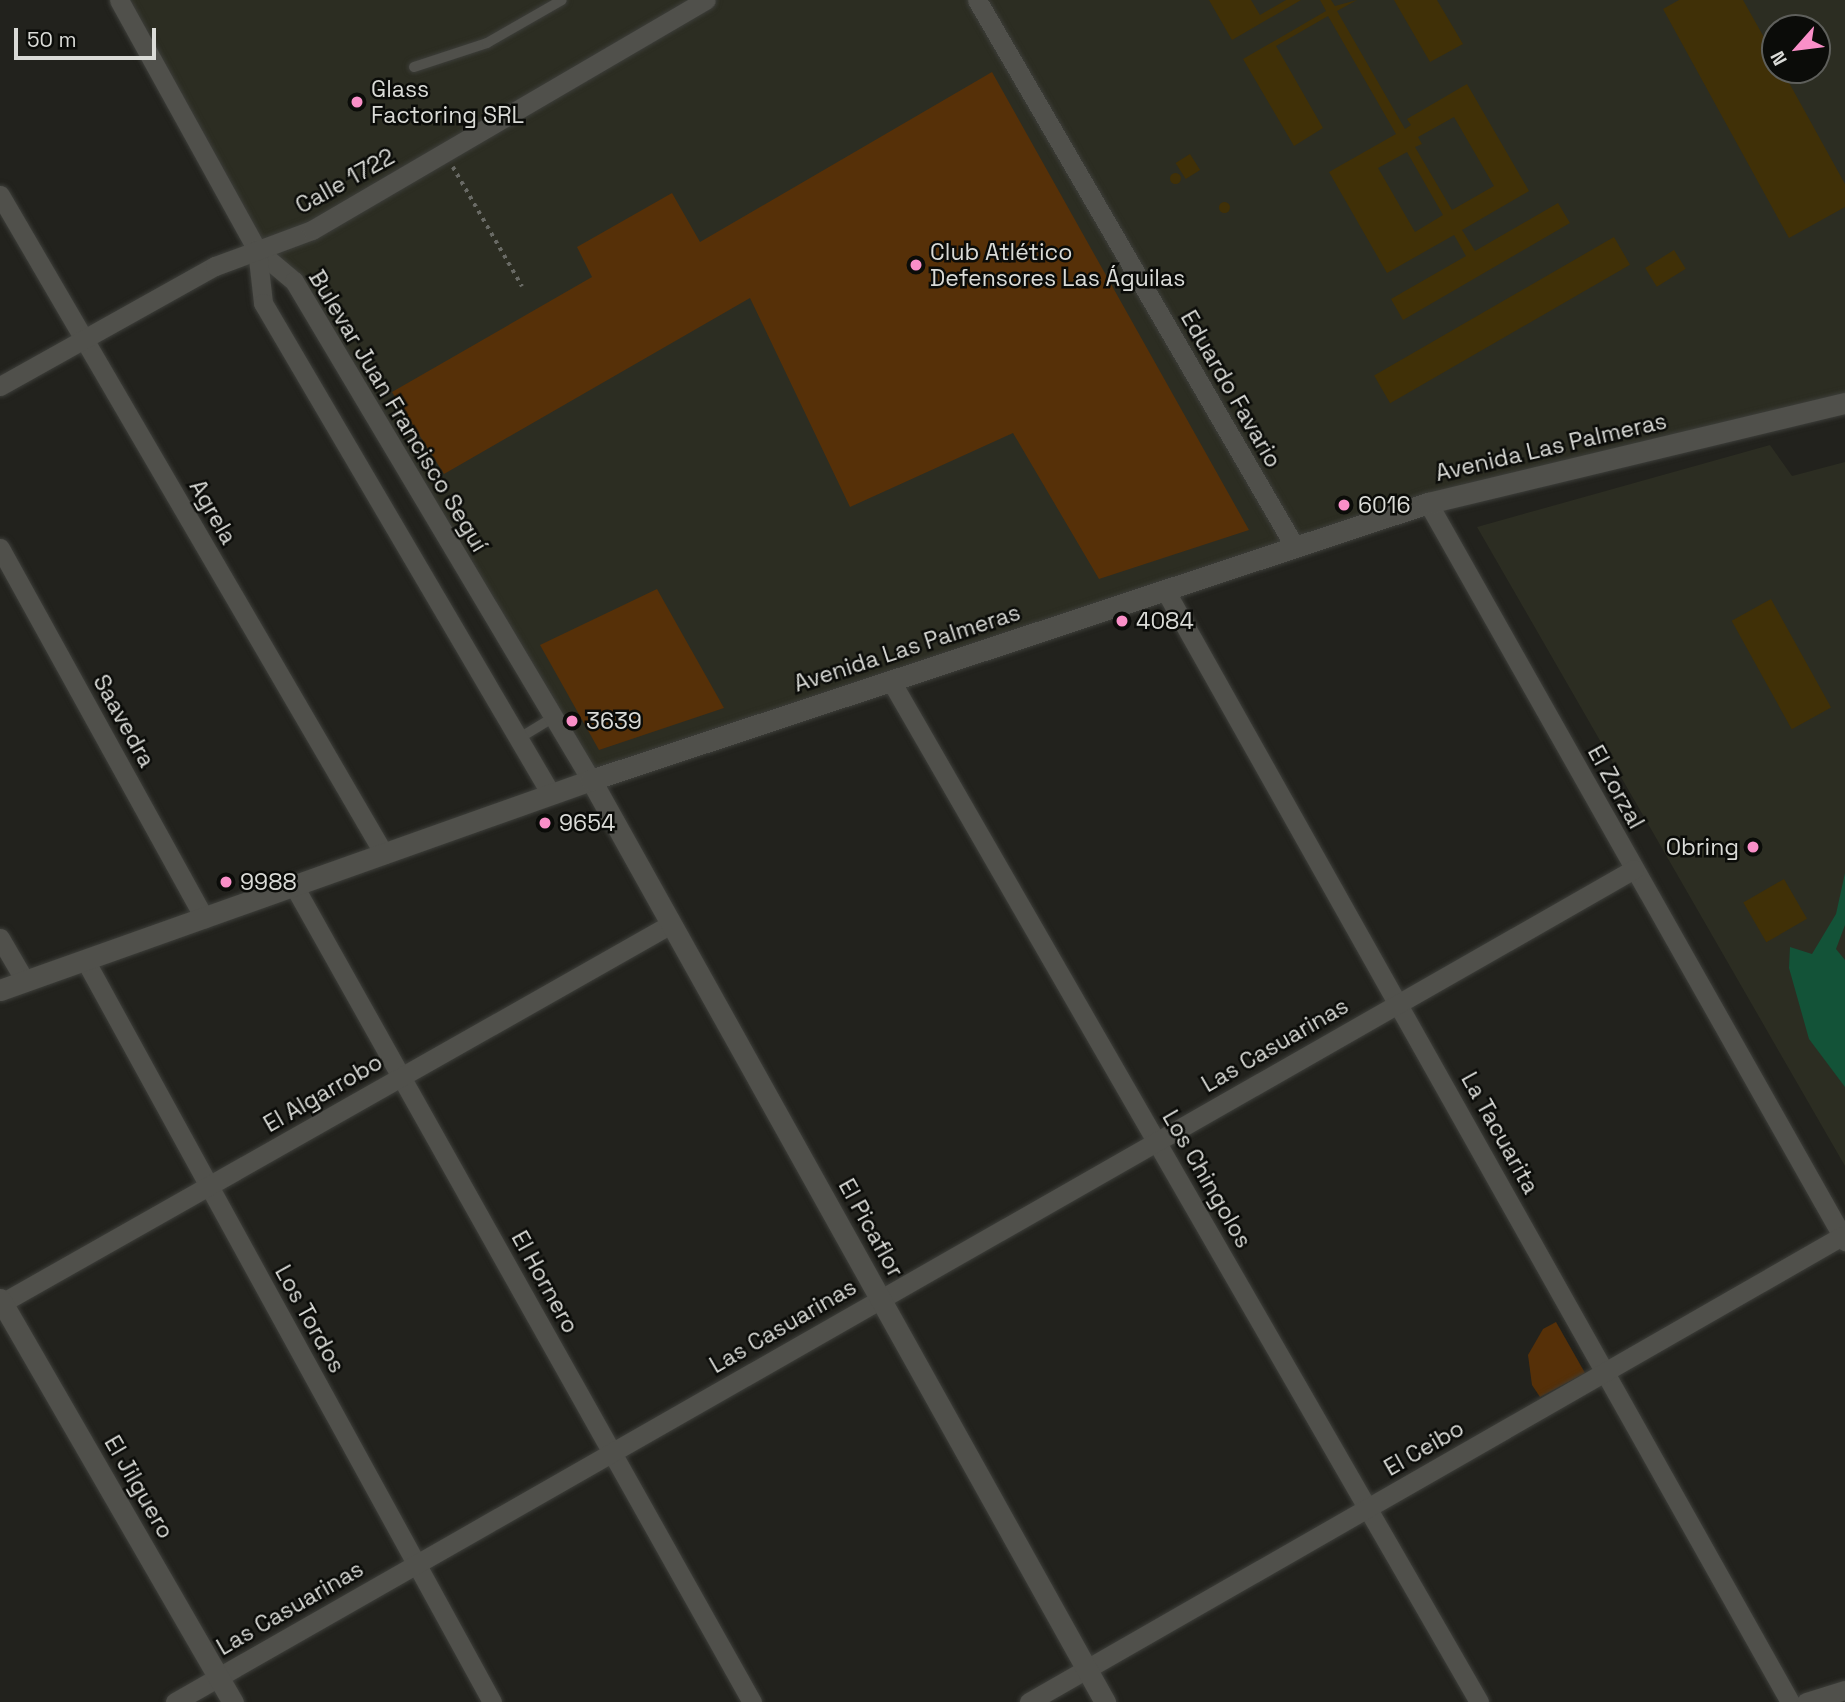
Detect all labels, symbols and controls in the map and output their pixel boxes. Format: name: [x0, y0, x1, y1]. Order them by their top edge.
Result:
scale bar: [18, 14, 159, 58]
north arrow: [1761, 14, 1831, 84]
text: 50 m: [27, 26, 77, 53]
text: N: [1765, 47, 1793, 70]
place label: Glass Factoring SRL: [371, 75, 524, 129]
marker: Glass Factoring SRL: [349, 94, 365, 110]
street label: Calle 1722: [291, 143, 399, 219]
place label: Club Atlético Defensores Las Águilas: [930, 238, 1186, 292]
marker: Club Atlético Defensores Las Águilas: [908, 257, 924, 273]
street label: Bulevar Juan Francisco Seguí: [303, 265, 493, 557]
street label: Eduardo Favario: [1175, 305, 1287, 473]
street label: Avenida Las Palmeras: [1433, 407, 1669, 487]
street label: Agrela: [184, 475, 242, 549]
place label: 6016: [1358, 491, 1411, 519]
marker: 6016: [1336, 497, 1352, 513]
street label: Avenida Las Palmeras: [790, 598, 1024, 698]
place label: 4084: [1136, 607, 1194, 635]
marker: 4084: [1114, 613, 1130, 629]
street label: Saavedra: [87, 670, 161, 772]
place label: 3639: [586, 707, 642, 735]
marker: 3639: [564, 713, 580, 729]
street label: El Zorzal: [1582, 740, 1650, 834]
place label: 9654: [559, 809, 615, 837]
marker: 9654: [537, 815, 553, 831]
place label: Obring: [1666, 833, 1739, 861]
marker: Obring: [1745, 839, 1761, 855]
place label: 9988: [240, 868, 297, 896]
marker: 9988: [218, 874, 234, 890]
street label: Las Casuarinas: [1197, 992, 1353, 1098]
street label: El Algarrobo: [259, 1048, 387, 1138]
street label: La Tacuarita: [1455, 1067, 1545, 1199]
street label: Los Chingolos: [1156, 1105, 1258, 1253]
street label: El Picaflor: [833, 1174, 909, 1282]
street label: El Hornero: [506, 1226, 584, 1338]
street label: Los Tordos: [269, 1260, 351, 1378]
street label: Las Casuarinas: [705, 1273, 861, 1379]
street label: El Ceibo: [1379, 1414, 1469, 1482]
street label: El Jilguero: [98, 1431, 180, 1543]
street label: Las Casuarinas: [212, 1555, 368, 1661]

